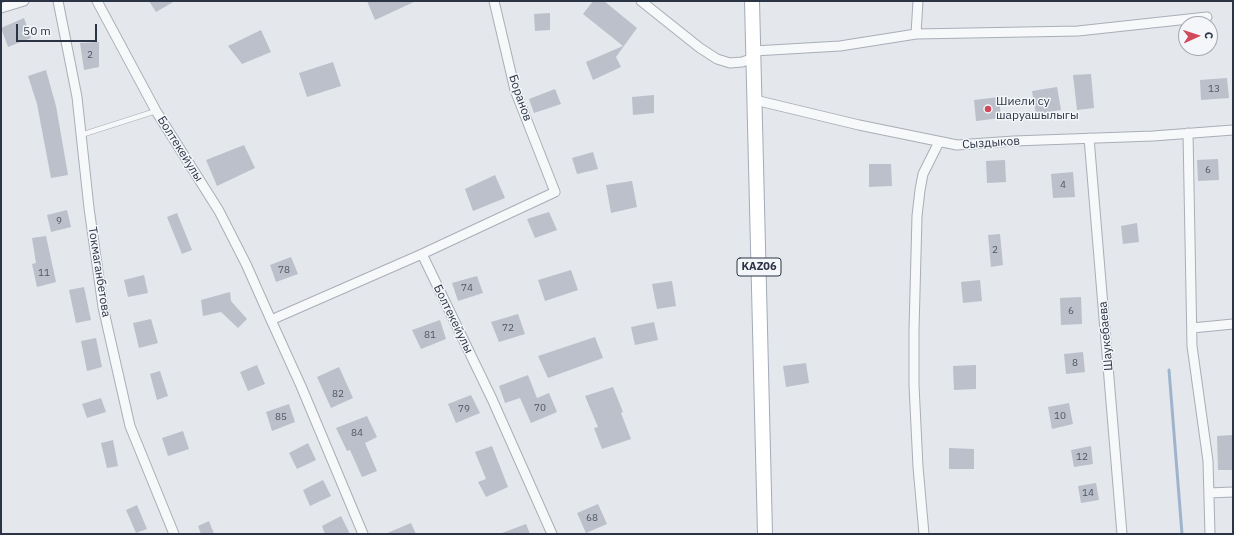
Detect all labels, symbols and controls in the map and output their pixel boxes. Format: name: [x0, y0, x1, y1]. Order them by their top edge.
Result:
scale bar: [18, 16, 99, 42]
north arrow: [1178, 16, 1218, 56]
text: 50 m: [23, 23, 51, 38]
text: С: [1202, 31, 1216, 39]
house number: 2: [87, 49, 93, 61]
street label: Боранов: [505, 73, 535, 123]
house number: 13: [1208, 83, 1220, 95]
place label: Шиели су шаруашылыгы: [996, 95, 1079, 123]
marker: Шиели су шаруашылыгы: [983, 104, 993, 114]
street label: Болтекейулы: [154, 114, 206, 184]
street label: Сыздыков: [962, 134, 1020, 152]
house number: 6: [1205, 164, 1211, 176]
house number: 4: [1060, 179, 1066, 191]
house number: 9: [56, 215, 62, 227]
street label: Токмаганбетова: [85, 226, 113, 318]
house number: 2: [992, 244, 998, 256]
road number: KАZ06: [737, 258, 781, 276]
house number: 78: [278, 264, 290, 276]
house number: 11: [38, 267, 50, 279]
street label: Болтекейулы: [430, 282, 476, 356]
house number: 74: [461, 282, 473, 294]
street label: Шаукебаева: [1096, 301, 1116, 371]
house number: 6: [1068, 305, 1074, 317]
house number: 72: [502, 322, 514, 334]
house number: 81: [424, 329, 436, 341]
house number: 8: [1072, 357, 1078, 369]
house number: 82: [332, 388, 344, 400]
house number: 70: [534, 402, 546, 414]
house number: 79: [458, 403, 470, 415]
house number: 10: [1054, 410, 1066, 422]
house number: 85: [275, 411, 287, 423]
house number: 84: [351, 427, 363, 439]
house number: 12: [1076, 451, 1088, 463]
house number: 14: [1082, 487, 1094, 499]
house number: 68: [586, 512, 598, 524]

